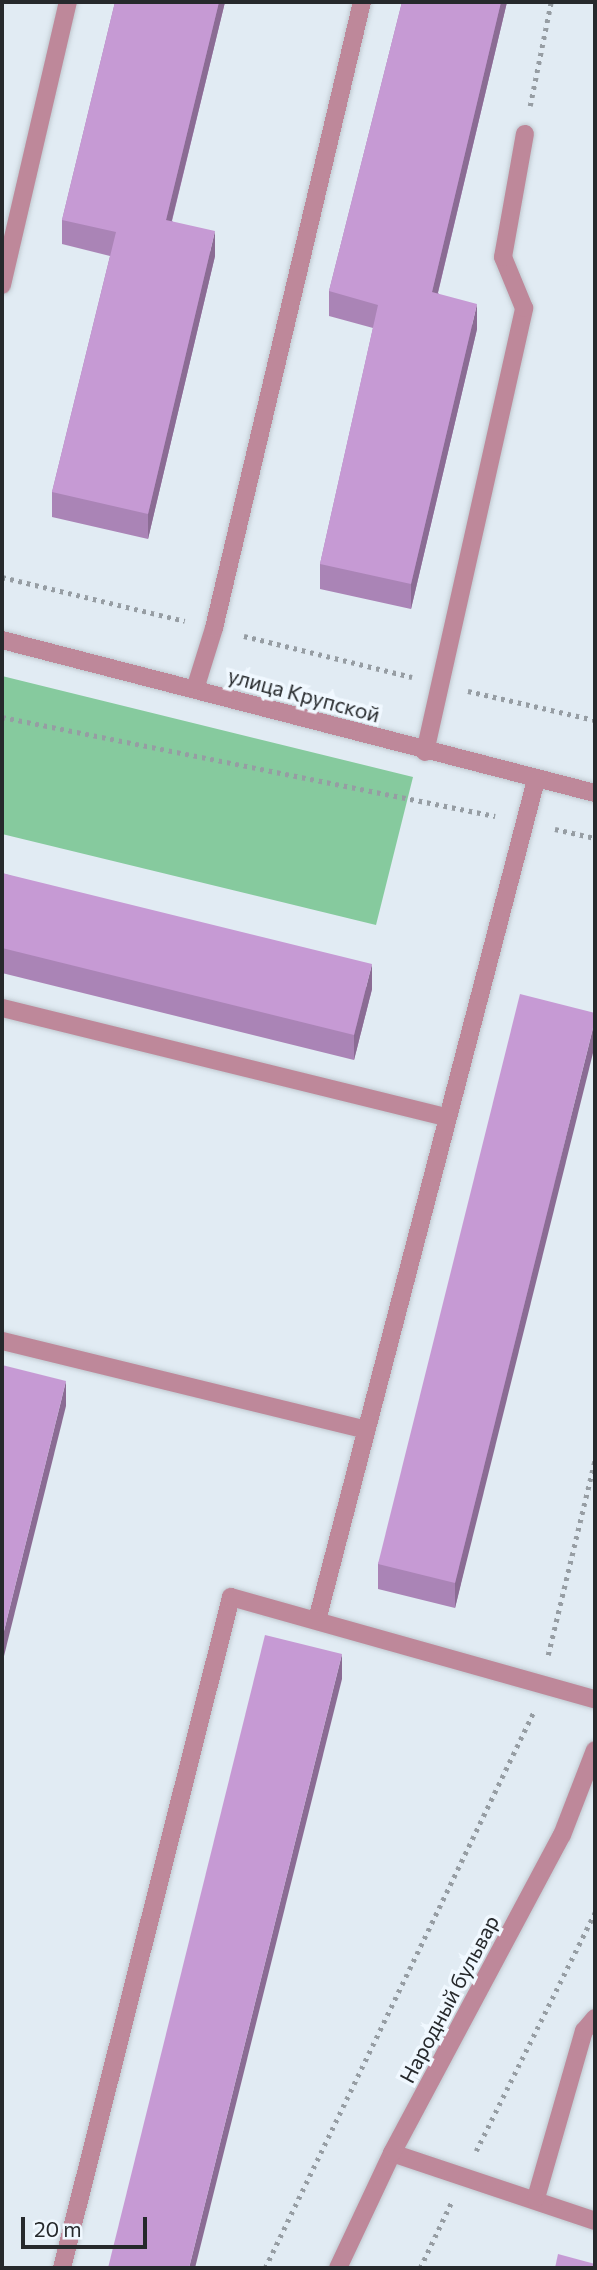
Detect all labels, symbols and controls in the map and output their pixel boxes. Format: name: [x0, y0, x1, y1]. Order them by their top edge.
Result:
street label: улица Крупской: [225, 663, 383, 727]
street label: Народный бульвар: [394, 1911, 504, 2087]
scale bar: [24, 2204, 150, 2248]
text: 20 m: [34, 2216, 82, 2241]

